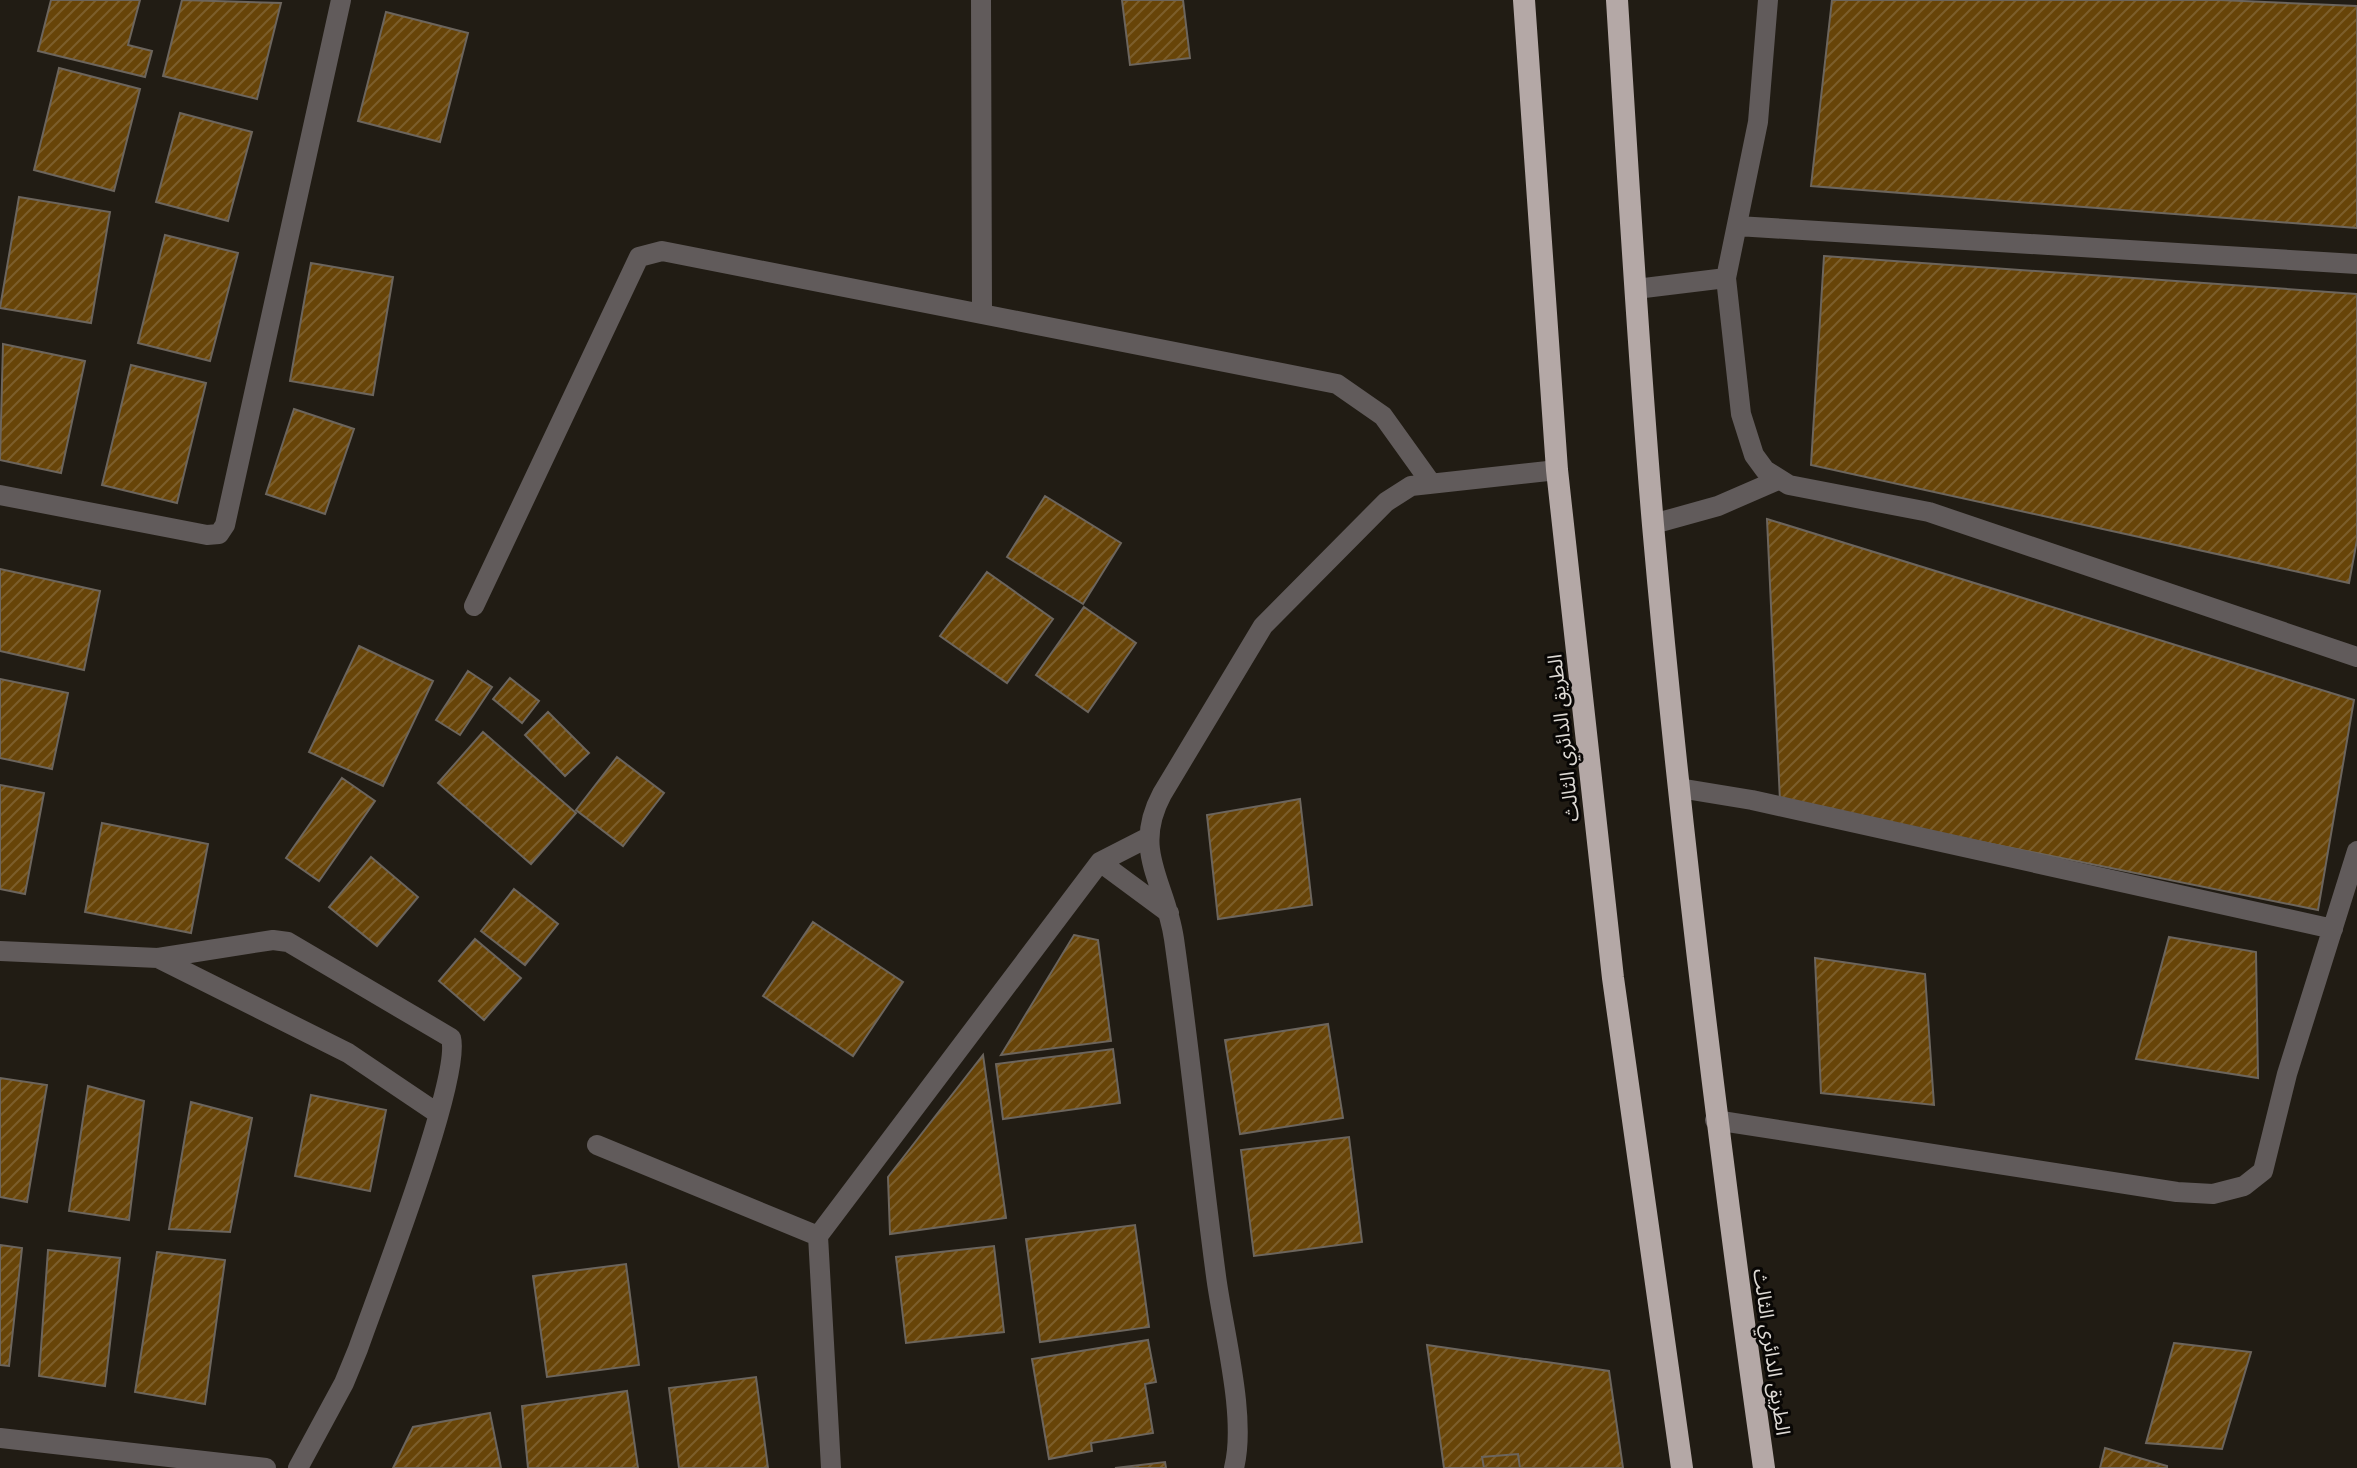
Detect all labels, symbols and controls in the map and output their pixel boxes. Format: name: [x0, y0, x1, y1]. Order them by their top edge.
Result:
street label: الطريق الدائري الثالث: [1540, 653, 1587, 823]
street label: الطريق الدائري الثالث: [1745, 1267, 1798, 1437]

